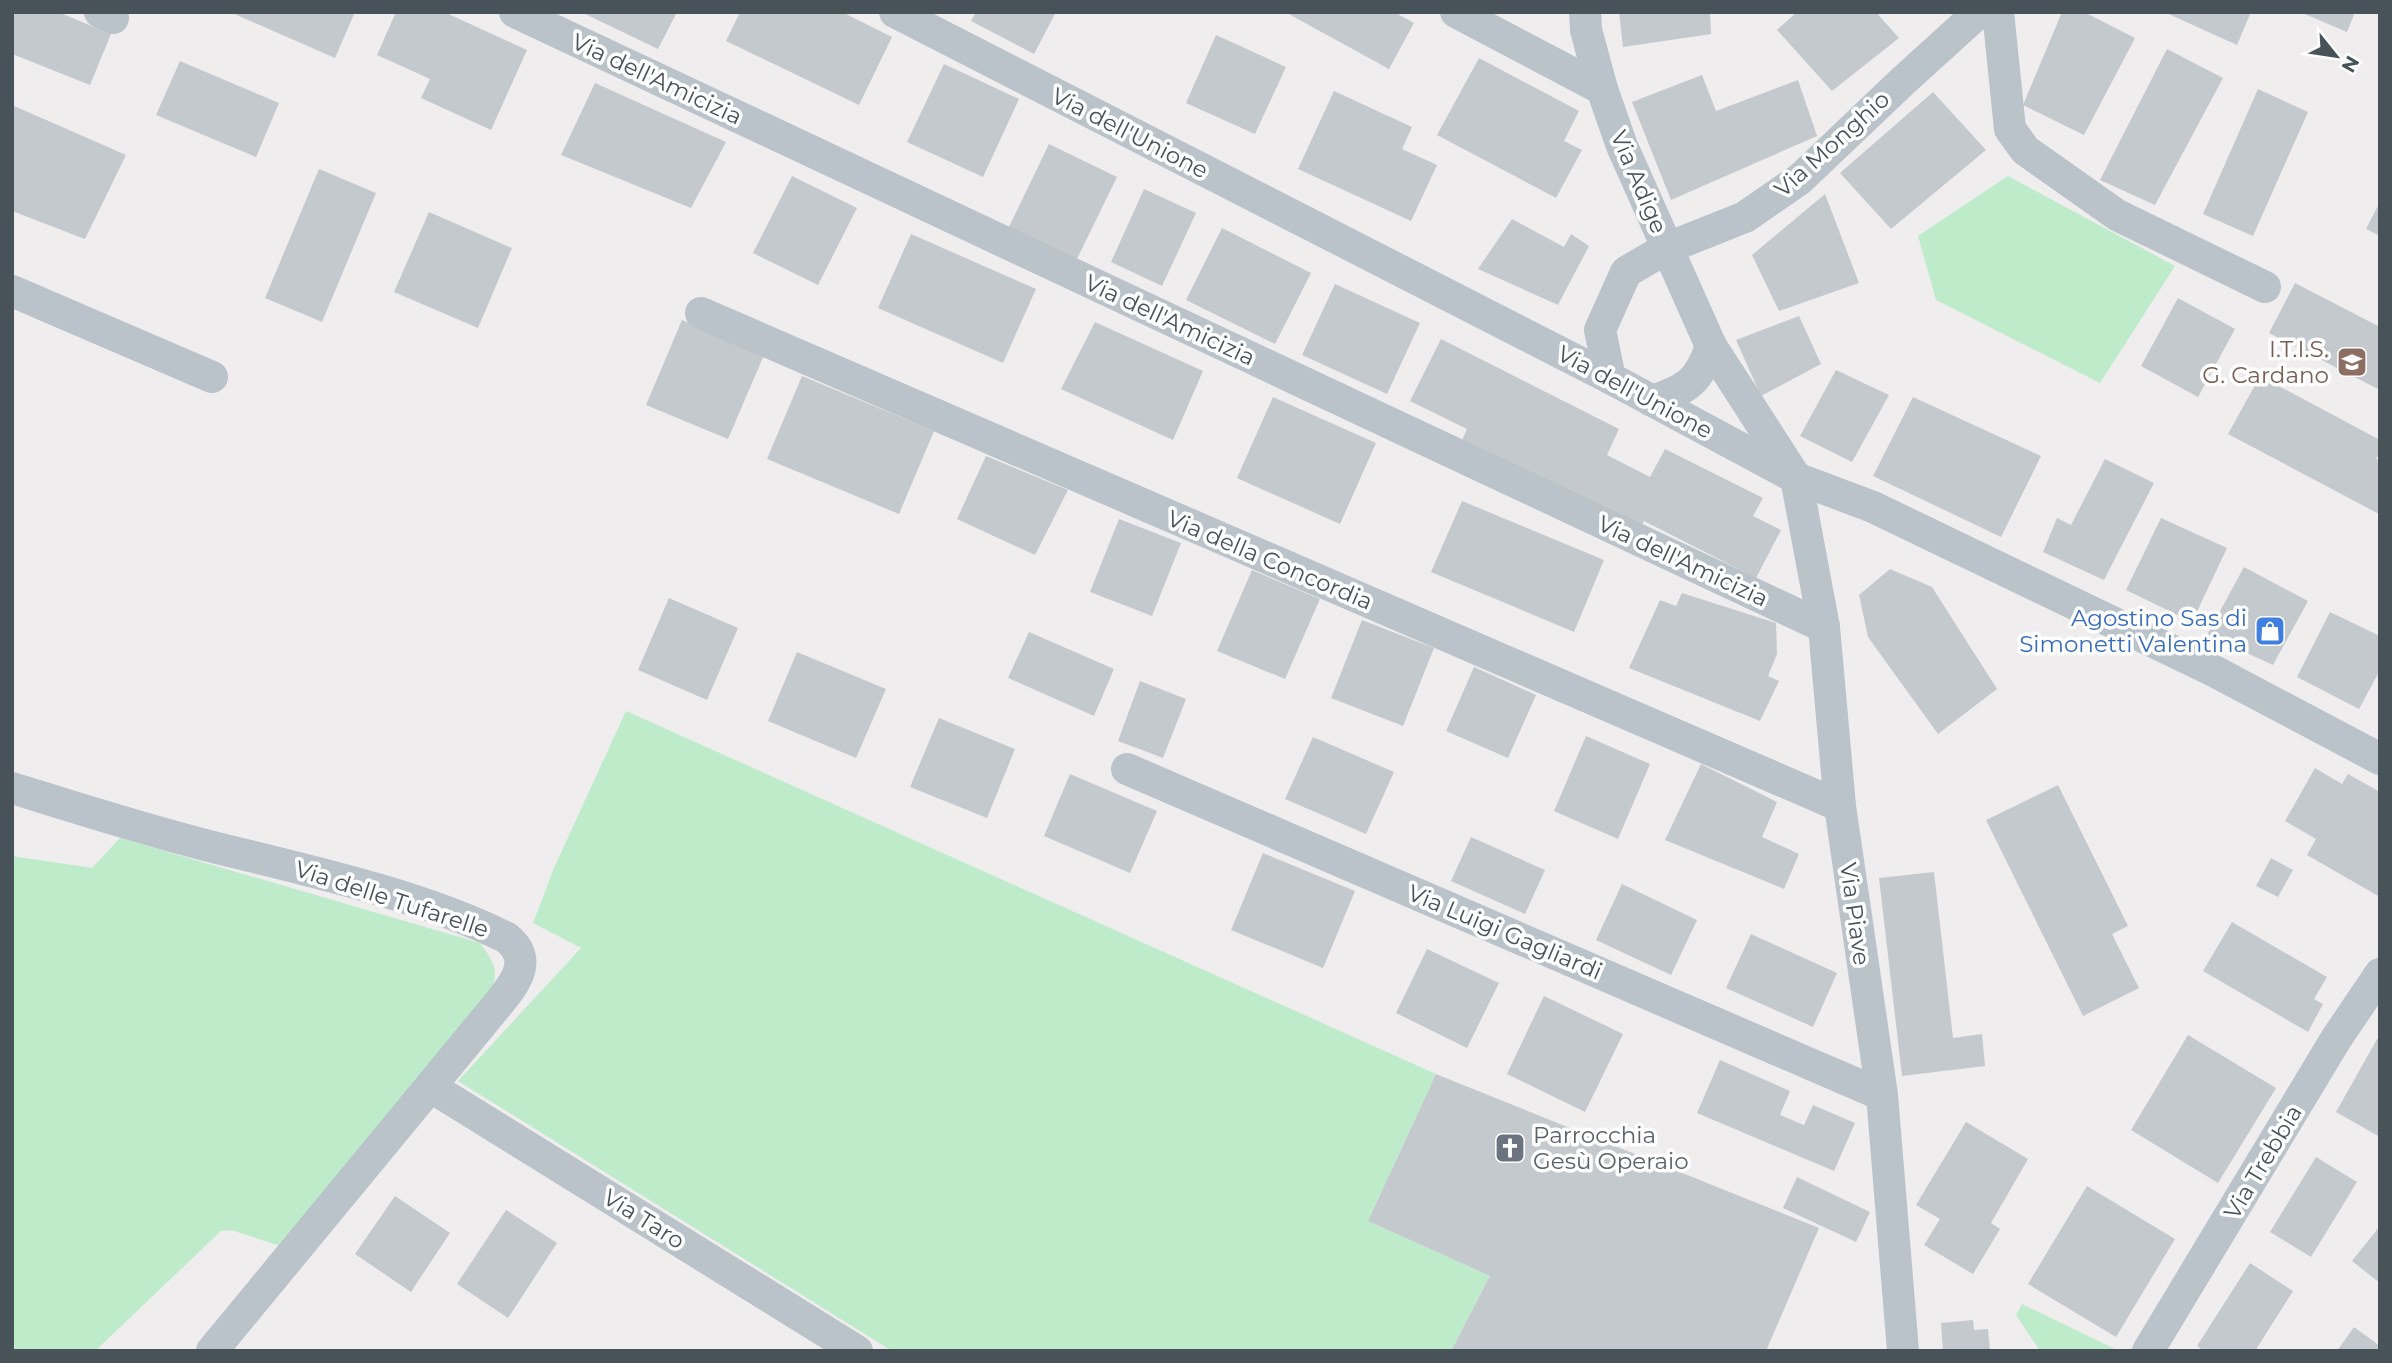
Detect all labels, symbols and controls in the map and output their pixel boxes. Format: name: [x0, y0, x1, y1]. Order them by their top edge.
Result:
north arrow: [2301, 21, 2371, 91]
street label: Via dell'Amicizia: [567, 27, 747, 131]
text: N: [2336, 52, 2364, 77]
street label: Via dell'Unione: [1047, 82, 1213, 184]
street label: Via Monghio: [1769, 85, 1895, 203]
street label: Via Adige: [1605, 126, 1673, 238]
street label: Via dell'Amicizia: [1080, 268, 1260, 372]
place label: I.T.I.S. G. Cardano: [2202, 335, 2329, 389]
street label: Via dell'Unione: [1553, 339, 1717, 445]
school or university icon: I.T.I.S. G. Cardano: [2335, 345, 2369, 379]
street label: Via della Concordia: [1163, 504, 1377, 616]
street label: Via dell'Amicizia: [1593, 509, 1773, 613]
place label: Agostino Sas di Simonetti Valentina: [2019, 604, 2247, 658]
shop icon: Agostino Sas di Simonetti Valentina: [2253, 614, 2287, 648]
street label: Via delle Tufarelle: [292, 855, 492, 943]
street label: Via Piave: [1834, 861, 1876, 967]
street label: Via Luigi Gagliardi: [1404, 878, 1606, 986]
street label: Via Trebbia: [2218, 1100, 2308, 1224]
place label: Parrocchia Gesù Operaio: [1533, 1121, 1689, 1175]
church icon: Parrocchia Gesù Operaio: [1493, 1131, 1527, 1165]
street label: Via Taro: [598, 1183, 690, 1255]

